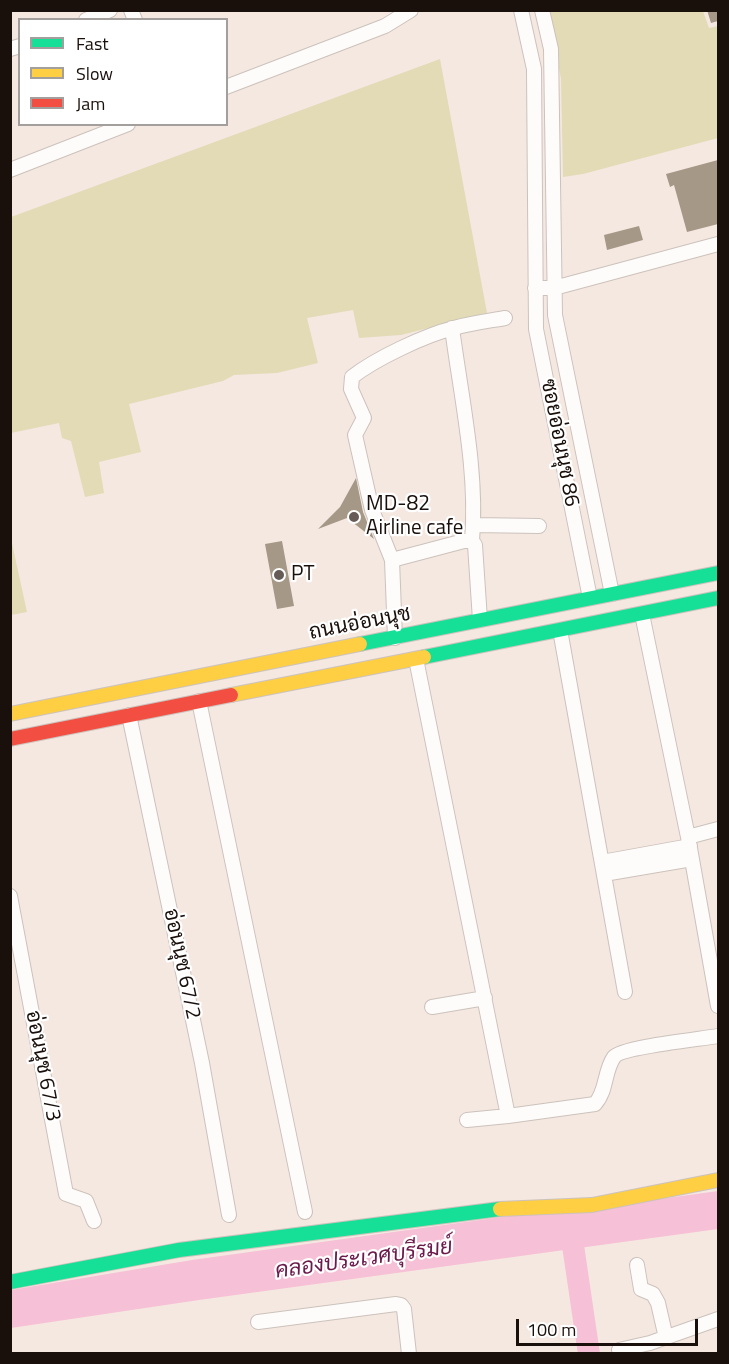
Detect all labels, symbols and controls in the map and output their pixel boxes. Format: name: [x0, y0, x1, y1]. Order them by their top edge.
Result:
legend: [18, 18, 228, 126]
text: Fast: [76, 30, 109, 57]
text: Slow: [76, 60, 113, 87]
text: Jam: [76, 90, 105, 117]
street label: ซอยอ่อนนุช 86: [534, 377, 584, 509]
place label: MD-82 Airline cafe: [366, 492, 463, 542]
marker: MD-82 Airline cafe: [347, 510, 361, 524]
place label: PT: [291, 562, 314, 588]
marker: PT: [272, 568, 286, 582]
street label: ถนนอ่อนนุช: [307, 602, 413, 646]
street label: อ่อนนุช 67/2: [157, 906, 205, 1022]
street label: อ่อนนุช 67/3: [19, 1008, 65, 1124]
water label: คลองประเวศบุรีรมย์: [274, 1234, 454, 1286]
scale bar: [519, 1307, 700, 1345]
text: 100 m: [527, 1316, 576, 1343]

